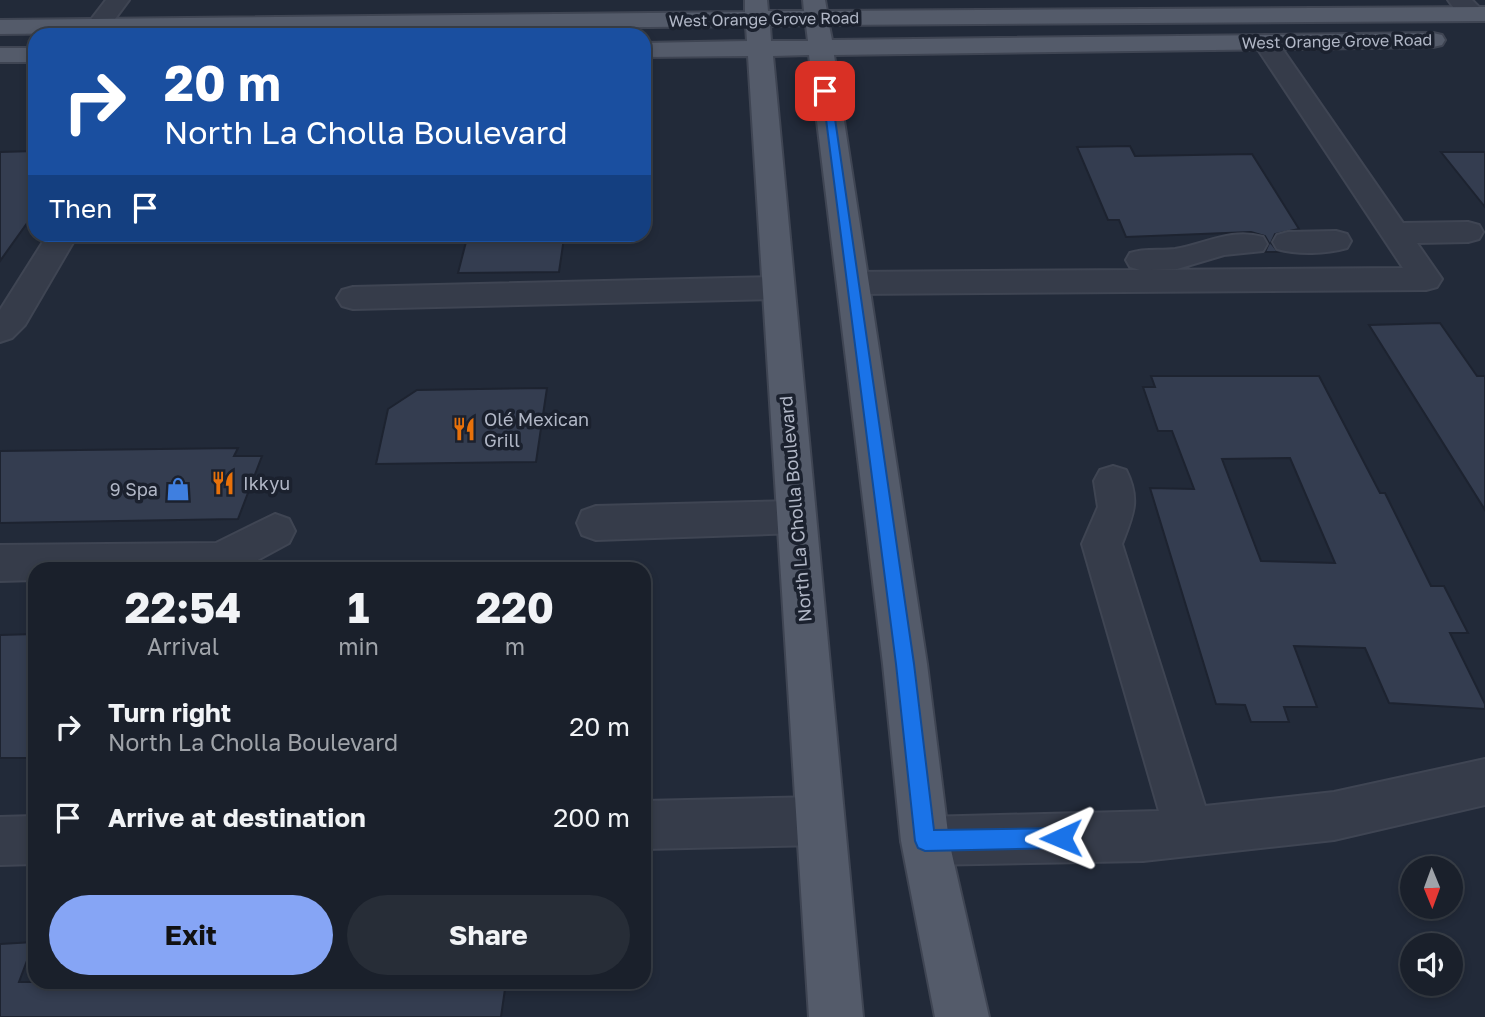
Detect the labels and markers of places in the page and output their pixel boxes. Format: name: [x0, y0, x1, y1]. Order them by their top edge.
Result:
pin: [795, 61, 855, 121]
place label: Olé Mexican Grill: [484, 408, 589, 451]
restaurant icon: Olé Mexican Grill: [450, 415, 478, 443]
restaurant icon: Ikkyu: [209, 469, 237, 497]
place label: Ikkyu: [243, 472, 290, 494]
shop icon: 9 Spa: [164, 475, 192, 503]
place label: 9 Spa: [110, 478, 158, 500]

